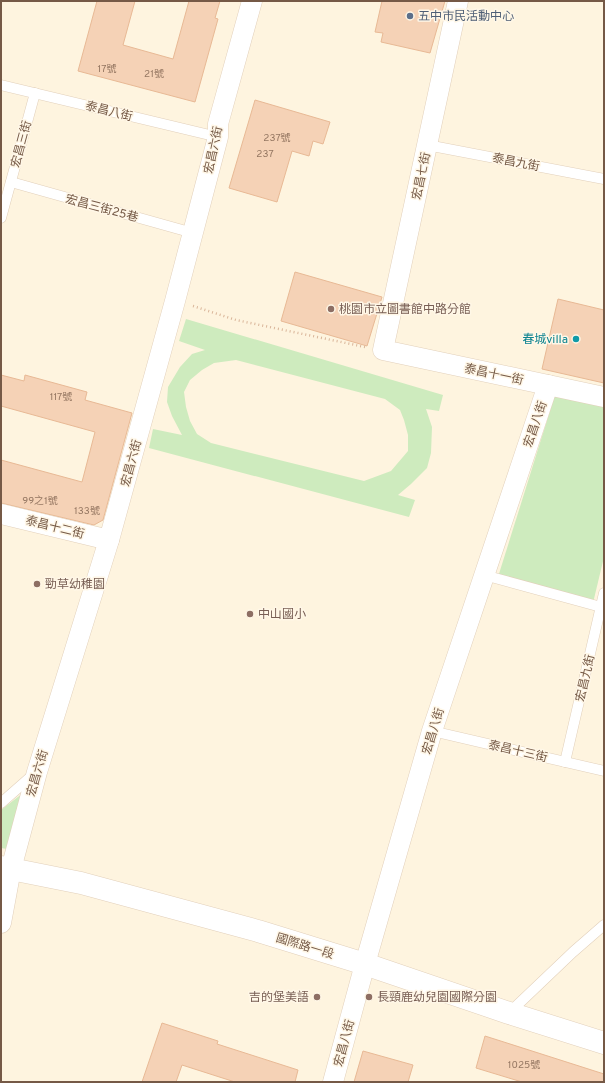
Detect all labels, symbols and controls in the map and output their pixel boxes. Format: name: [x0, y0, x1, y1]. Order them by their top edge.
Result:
place label: 五中市民活動中心: [418, 9, 514, 25]
marker: 五中市民活動中心: [405, 11, 415, 21]
house number: 17號: [98, 63, 116, 76]
house number: 21號: [144, 68, 164, 81]
street label: 泰昌八街: [84, 98, 134, 126]
street label: 宏昌三街: [8, 119, 36, 170]
street label: 宏昌六街: [201, 125, 227, 175]
house number: 237號: [263, 132, 291, 145]
house number: 237: [256, 148, 274, 161]
street label: 宏昌七街: [409, 151, 435, 201]
street label: 泰昌九街: [491, 151, 541, 175]
street label: 宏昌三街25巷: [64, 192, 140, 226]
place label: 桃園市立圖書館中路分館: [339, 302, 471, 318]
marker: 桃園市立圖書館中路分館: [326, 304, 336, 314]
place label: 春城villa: [522, 332, 568, 348]
marker: 春城villa: [571, 334, 581, 344]
street label: 泰昌十一街: [463, 361, 525, 389]
house number: 117號: [50, 391, 72, 404]
street label: 宏昌八街: [521, 399, 551, 450]
street label: 宏昌六街: [118, 438, 146, 489]
house number: 99之1號: [22, 495, 58, 508]
house number: 133號: [74, 505, 100, 518]
street label: 泰昌十二街: [24, 513, 86, 543]
place label: 勁草幼稚園: [45, 577, 105, 593]
marker: 勁草幼稚園: [32, 579, 42, 589]
place label: 中山國小: [258, 607, 306, 623]
marker: 中山國小: [245, 609, 255, 619]
street label: 宏昌九街: [573, 653, 599, 703]
street label: 宏昌八街: [419, 706, 449, 757]
street label: 泰昌十三街: [487, 737, 549, 767]
street label: 宏昌六街: [24, 748, 52, 799]
street label: 國際路一段: [274, 931, 336, 963]
place label: 吉的堡美語: [249, 990, 309, 1006]
place label: 長頸鹿幼兒園國際分園: [377, 990, 497, 1006]
marker: 吉的堡美語: [312, 992, 322, 1002]
marker: 長頸鹿幼兒園國際分園: [364, 992, 374, 1002]
street label: 宏昌八街: [331, 1018, 359, 1069]
house number: 1025號: [508, 1059, 540, 1072]

